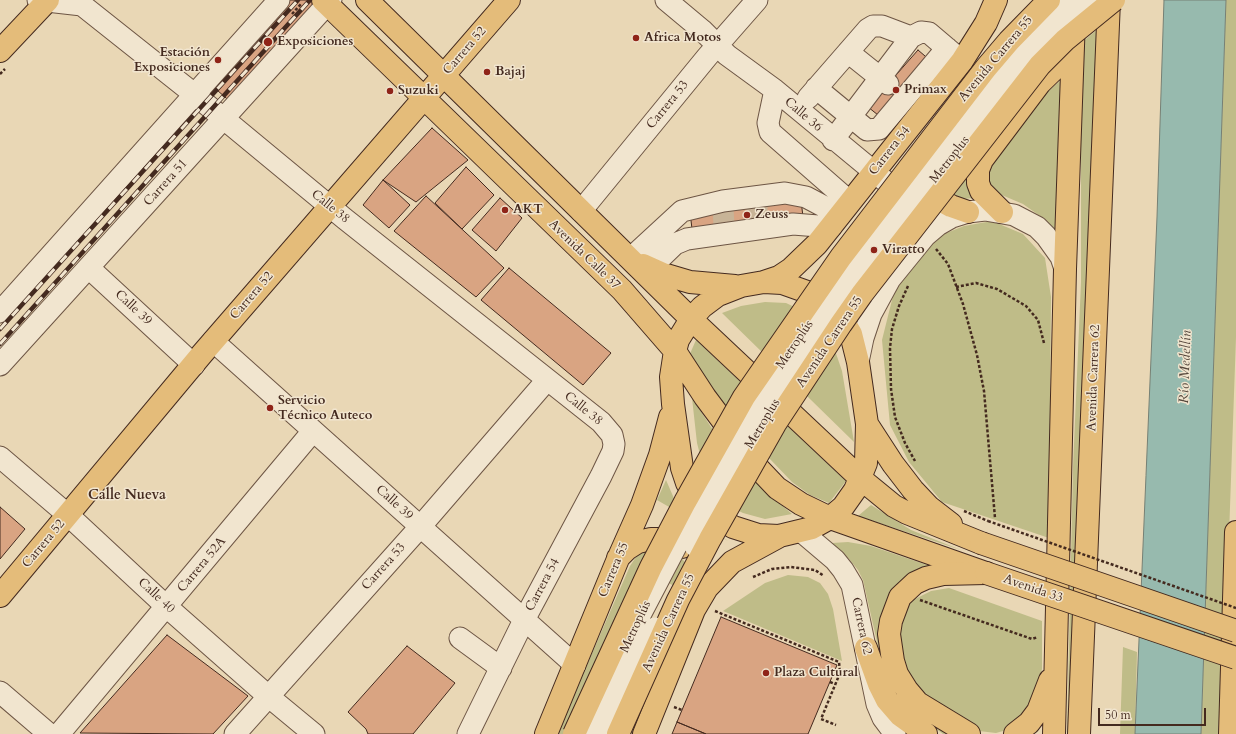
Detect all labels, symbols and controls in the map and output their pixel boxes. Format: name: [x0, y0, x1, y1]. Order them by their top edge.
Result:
street label: Avenida Carrera 55: [956, 13, 1036, 105]
street label: Carrera 52: [440, 24, 490, 78]
place label: Africa Motos: [644, 30, 721, 46]
marker: Africa Motos: [631, 33, 641, 43]
place label: Exposiciones: [277, 34, 353, 50]
marker: Exposiciones: [262, 36, 274, 48]
place label: Estación Exposiciones: [134, 45, 210, 76]
marker: Estación Exposiciones: [213, 55, 223, 65]
place label: Bajaj: [495, 64, 526, 80]
marker: Bajaj: [482, 67, 492, 77]
street label: Carrera 53: [644, 78, 692, 132]
place label: Primax: [904, 82, 947, 98]
place label: Suzuki: [398, 83, 439, 99]
marker: Primax: [891, 85, 901, 95]
marker: Suzuki: [385, 86, 395, 96]
street label: Calle 36: [781, 95, 825, 135]
street label: Carrera 54: [866, 123, 914, 179]
street label: Metroplus: [927, 133, 973, 187]
street label: Carrera 51: [141, 156, 191, 210]
street label: Calle 38: [308, 187, 352, 227]
place label: AKT: [513, 202, 543, 218]
marker: AKT: [500, 205, 510, 215]
place label: Zeuss: [755, 207, 788, 223]
marker: Zeuss: [742, 210, 752, 220]
street label: Avenida Calle 37: [545, 217, 623, 293]
place label: Viratto: [882, 242, 924, 258]
marker: Viratto: [869, 245, 879, 255]
street label: Carrera 52: [227, 269, 277, 323]
street label: Calle 39: [111, 287, 155, 329]
street label: Avenida Carrera 55: [794, 293, 866, 391]
street label: Metroplús: [773, 318, 817, 372]
street label: Avenida Carrera 62: [1084, 324, 1104, 432]
water label: Río Medellín: [1176, 330, 1196, 404]
street label: Calle 38: [561, 389, 605, 429]
place label: Servicio Técnico Auteco: [278, 393, 372, 424]
street label: Metroplus: [742, 396, 784, 452]
marker: Servicio Técnico Auteco: [265, 403, 275, 413]
street label: Calle 39: [372, 482, 416, 524]
district label: Calle Nueva: [88, 488, 166, 504]
street label: Carrera 52: [19, 517, 69, 571]
street label: Carrera 52A: [174, 534, 230, 596]
street label: Carrera 53: [359, 540, 409, 594]
street label: Carrera 55: [595, 540, 633, 600]
street label: Carrera 54: [522, 556, 564, 614]
street label: Avenida Carrera 55: [639, 571, 699, 675]
street label: Avenida 33: [1001, 572, 1065, 606]
street label: Calle 40: [134, 575, 178, 617]
street label: Carrera 62: [847, 596, 875, 656]
street label: Metroplús: [617, 598, 655, 656]
place label: Plaza Cultural: [774, 665, 858, 681]
marker: Plaza Cultural: [761, 668, 771, 678]
scale bar: [1100, 700, 1208, 726]
text: 50 m: [1105, 707, 1131, 723]

